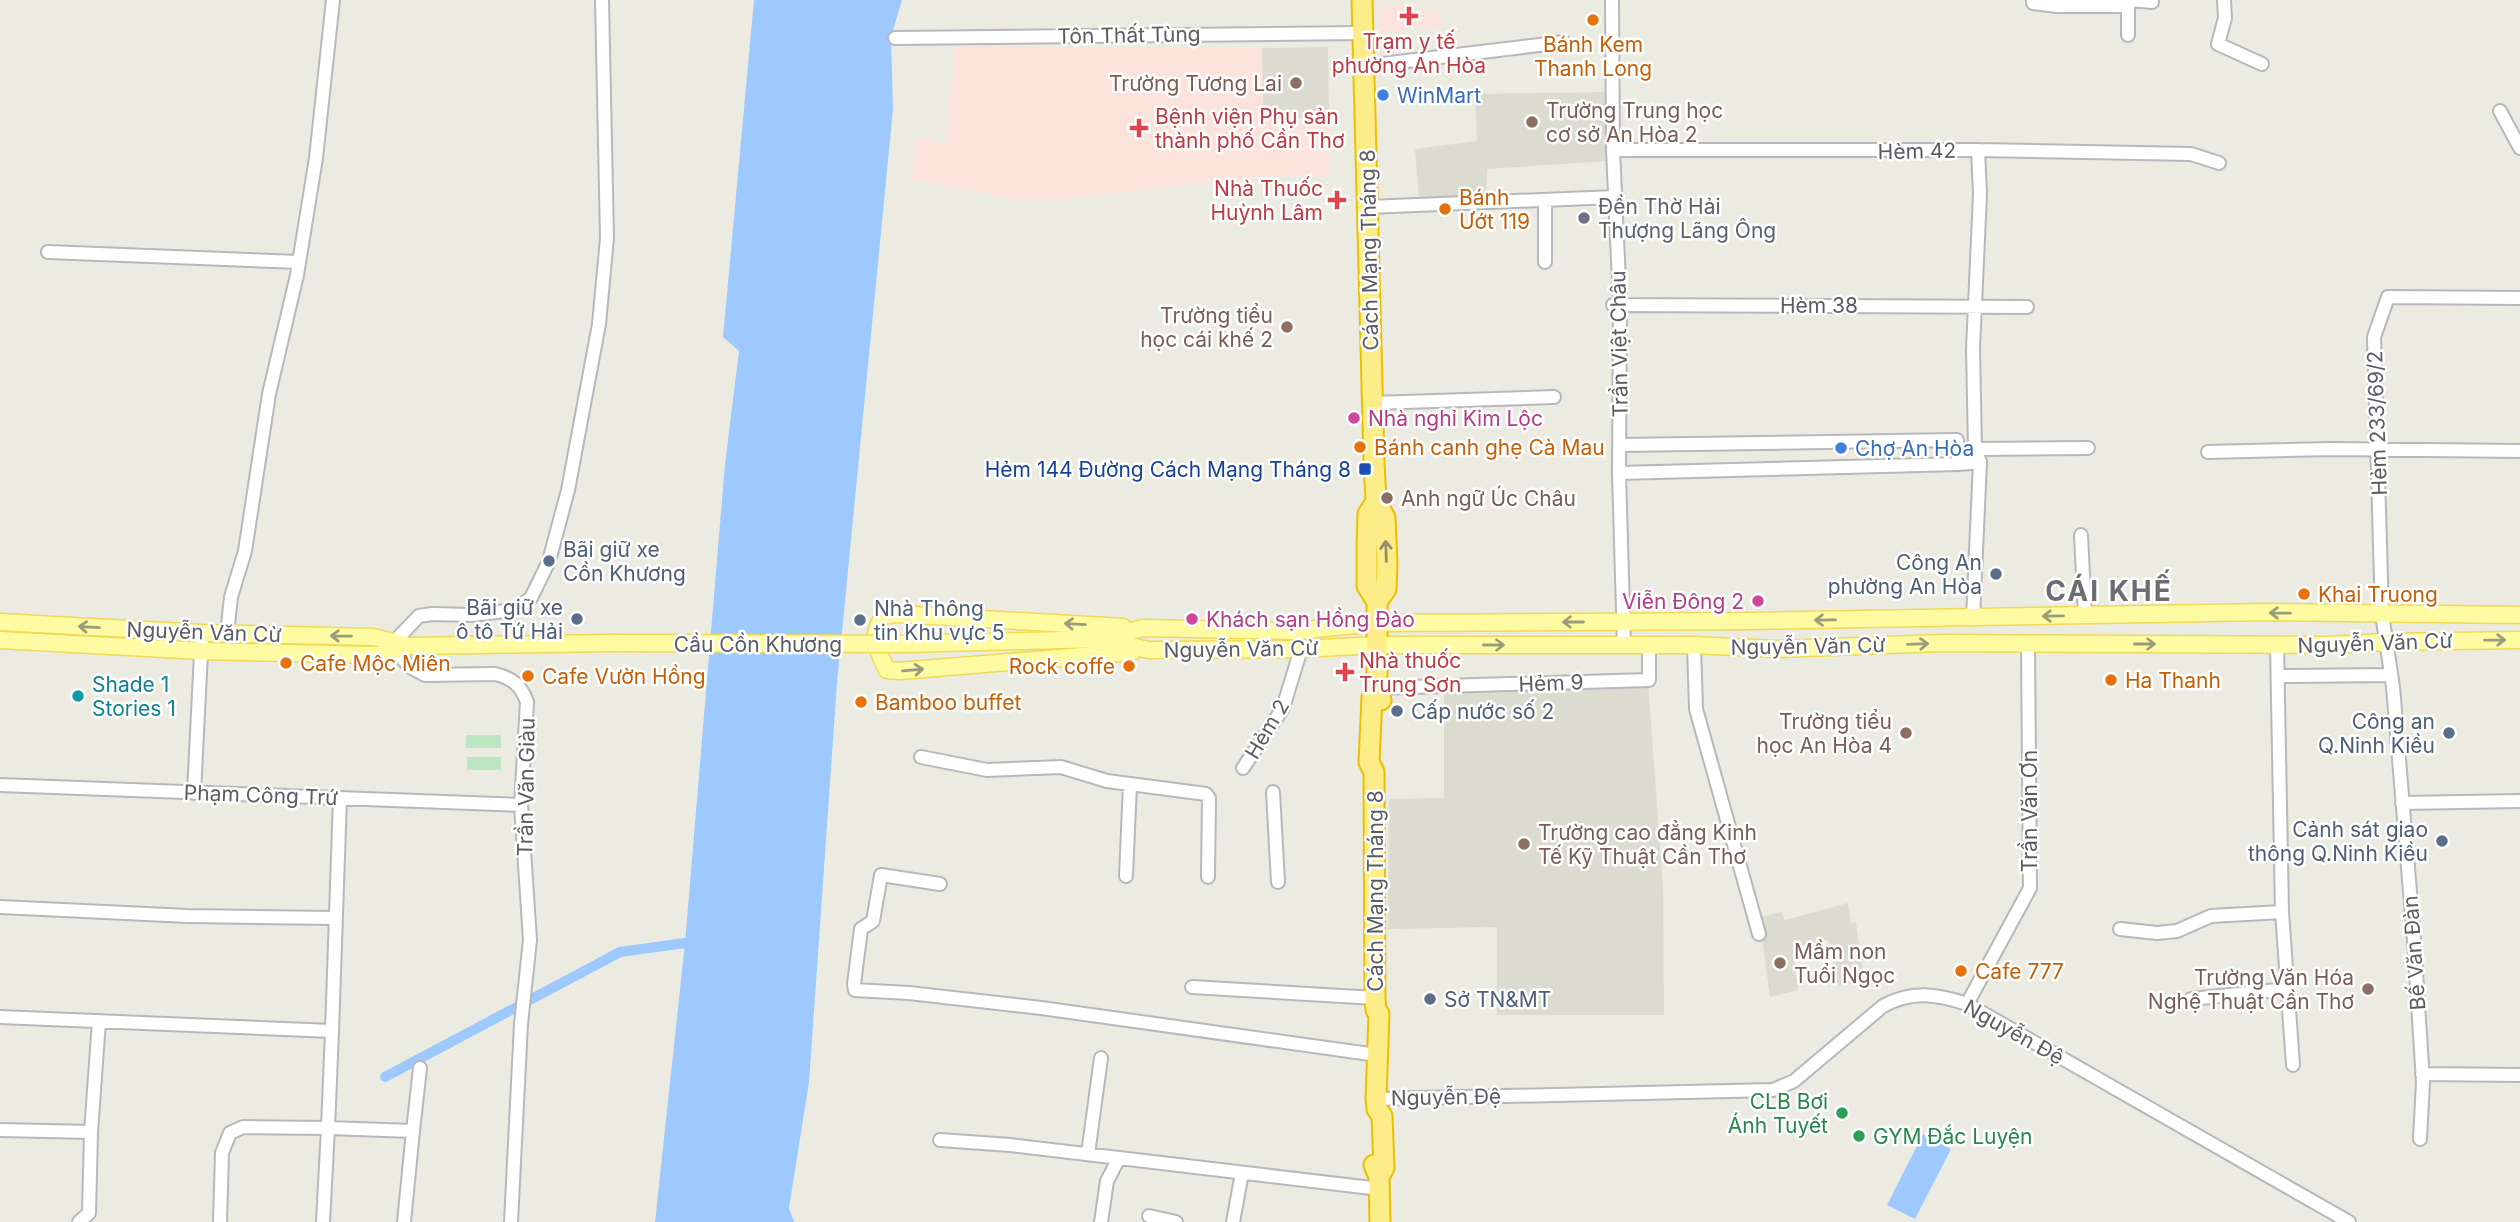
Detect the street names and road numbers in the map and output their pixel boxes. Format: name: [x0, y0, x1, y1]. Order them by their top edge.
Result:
street label: Tôn Thất Tùng: [1057, 21, 1201, 49]
street label: Hèm 42: [1878, 138, 1956, 164]
street label: Cách Mạng Tháng 8: [1355, 149, 1383, 351]
street label: Trần Việt Châu: [1605, 270, 1633, 418]
street label: Hèm 38: [1780, 293, 1858, 318]
street label: Hẻm 233/69/2: [2362, 350, 2392, 496]
street label: Nguyễn Văn Cừ: [126, 617, 282, 647]
street label: Nguyễn Văn Cừ: [2297, 628, 2453, 658]
street label: Cầu Cồn Khương: [674, 632, 842, 657]
street label: Nguyễn Văn Cừ: [1730, 632, 1886, 660]
street label: Nguyễn Văn Cừ: [1163, 635, 1319, 663]
street label: Hẻm 9: [1518, 669, 1584, 697]
street label: Hẻm 2: [1240, 695, 1294, 763]
street label: Trần Văn Giàu: [512, 717, 540, 857]
street label: Trần Văn Ơn: [2017, 750, 2042, 872]
street label: Phạm Công Trứ: [183, 780, 339, 810]
street label: Cách Mạng Tháng 8: [1363, 790, 1388, 992]
street label: Bế Văn Đàn: [2398, 895, 2430, 1011]
street label: Nguyễn Đệ: [1960, 994, 2068, 1070]
street label: Nguyễn Đệ: [1391, 1084, 1501, 1110]

